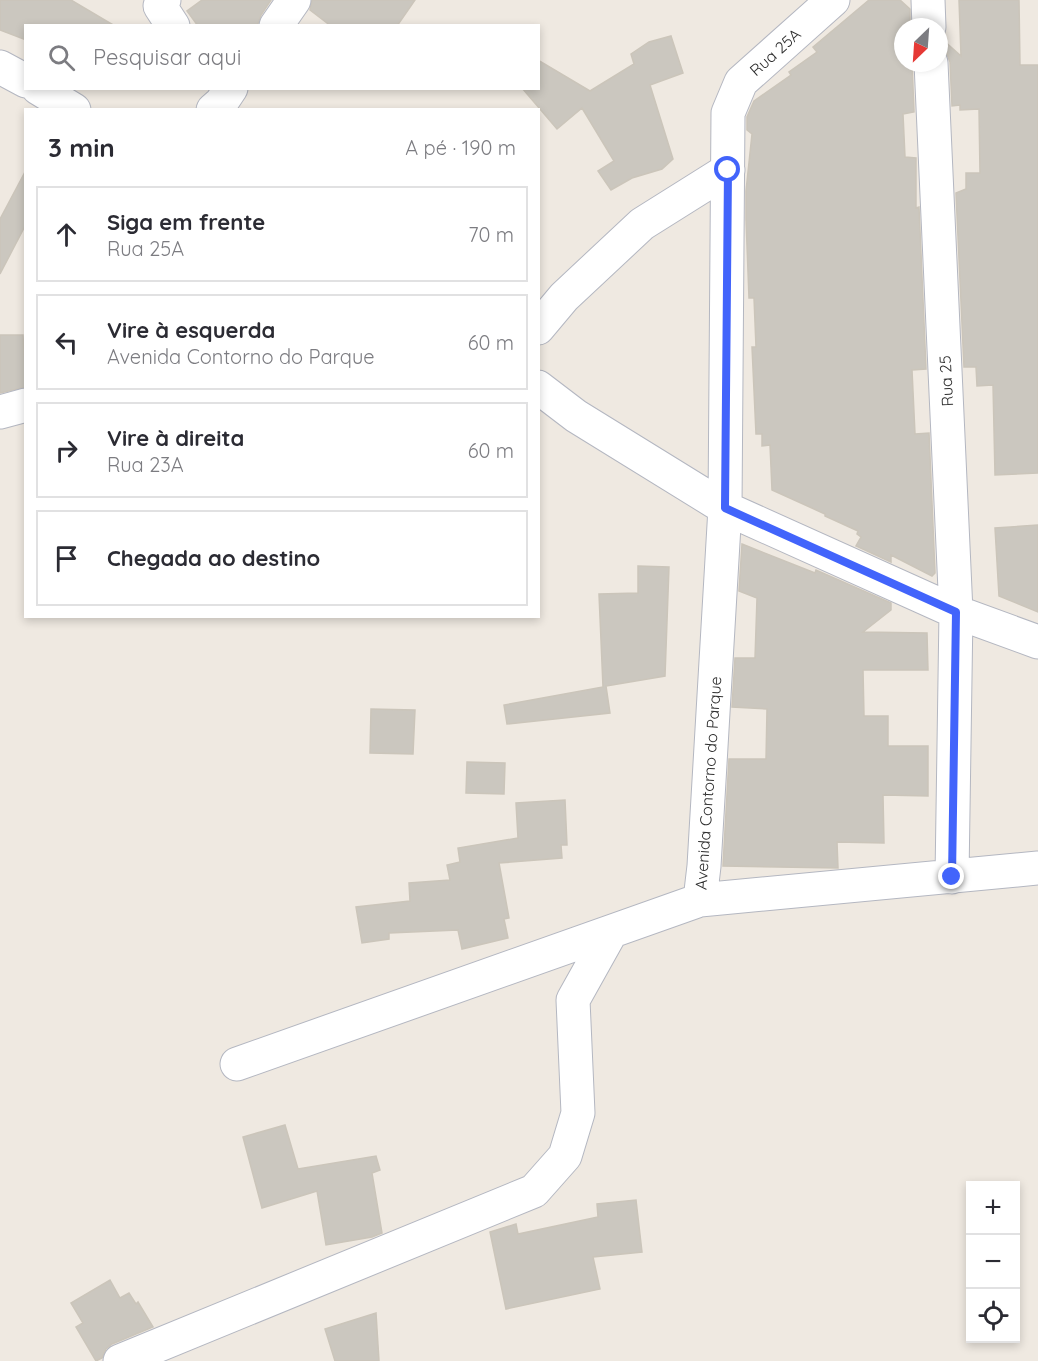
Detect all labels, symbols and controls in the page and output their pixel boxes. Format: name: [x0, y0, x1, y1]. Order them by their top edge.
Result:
north arrow: [894, 18, 948, 72]
search box: [24, 24, 540, 90]
street label: Rua 25A: [745, 24, 805, 80]
icon: search: [45, 41, 78, 74]
text: Pesquisar aqui: [93, 43, 241, 71]
text: 3 min: [48, 131, 115, 164]
text: A pé · 190 m: [405, 135, 516, 160]
route start: [714, 156, 740, 182]
text: Siga em frente: [107, 208, 265, 236]
icon: ahead: [50, 218, 83, 251]
text: 70 m: [468, 222, 514, 247]
text: Rua 25A: [107, 236, 184, 261]
text: Vire à esquerda: [107, 316, 275, 344]
icon: left: [50, 326, 83, 359]
text: 60 m: [468, 330, 514, 355]
text: Avenida Contorno do Parque: [107, 344, 375, 369]
street label: Rua 25: [935, 355, 957, 407]
text: Vire à direita: [107, 424, 244, 452]
icon: right: [50, 434, 83, 467]
text: 60 m: [468, 438, 514, 463]
text: Rua 23A: [107, 452, 184, 477]
icon: arrive: [50, 542, 83, 575]
text: Chegada ao destino: [107, 544, 320, 572]
street label: Avenida Contorno do Parque: [691, 676, 725, 890]
route end: [938, 863, 964, 889]
map controls: [966, 1181, 1020, 1343]
button: +: [966, 1181, 1020, 1235]
button: −: [966, 1235, 1020, 1289]
button: locate: [966, 1289, 1020, 1343]

